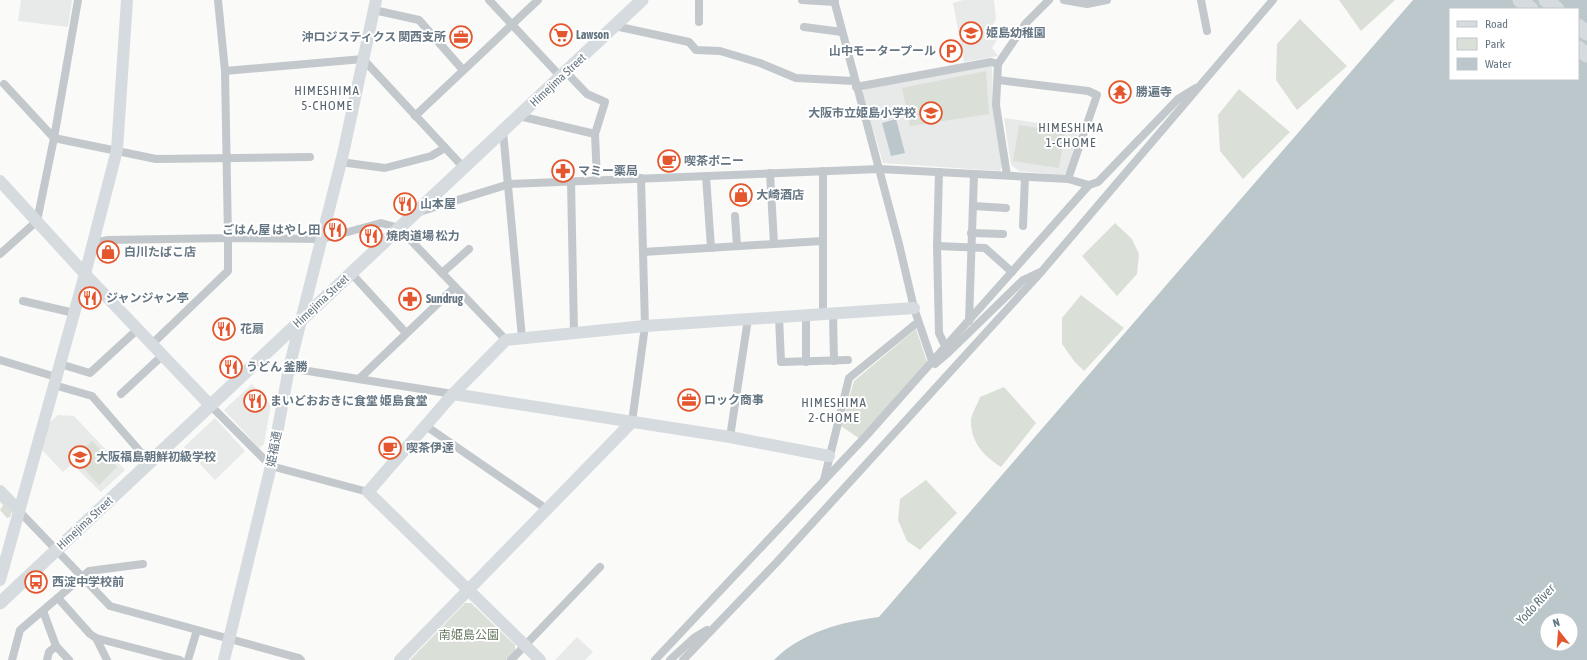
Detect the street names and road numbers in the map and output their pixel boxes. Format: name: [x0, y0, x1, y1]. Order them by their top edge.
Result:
street label: Himejima Street: [527, 50, 589, 110]
street label: Himejima Street: [290, 271, 352, 331]
street label: 姫福通: [264, 430, 284, 468]
street label: Himejima Street: [54, 493, 116, 553]

